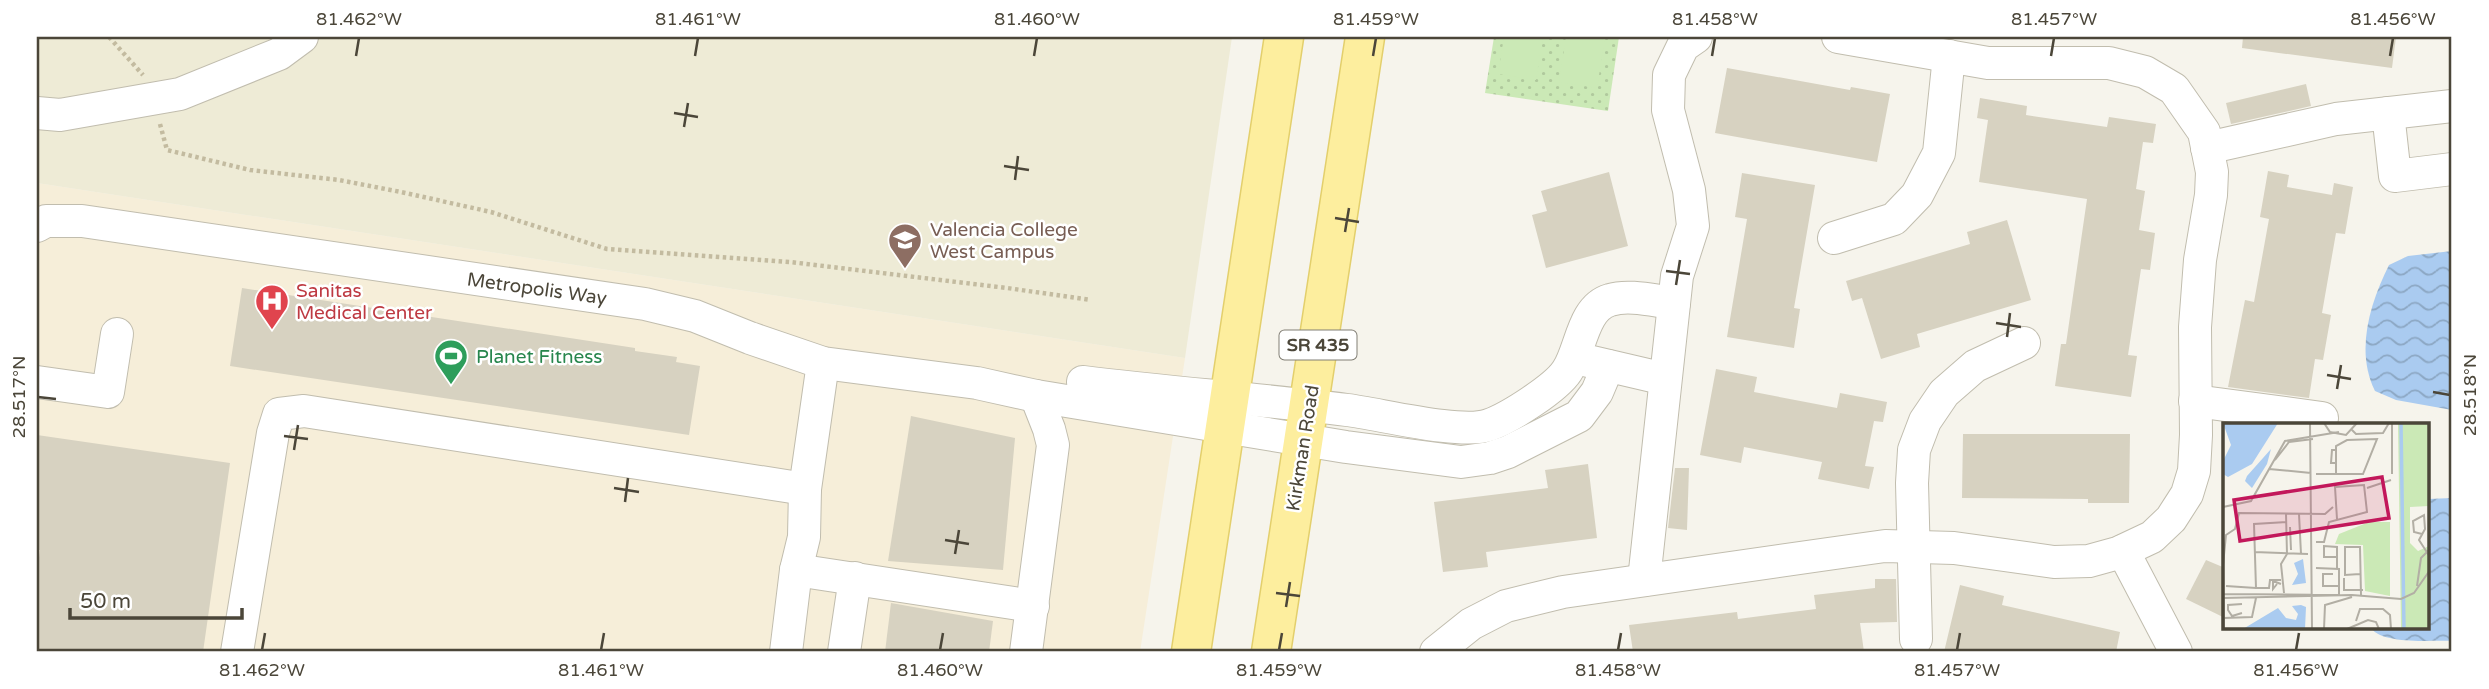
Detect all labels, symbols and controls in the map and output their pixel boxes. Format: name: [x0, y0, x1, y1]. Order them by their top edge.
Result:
text: 81.462°W: [316, 8, 402, 30]
text: 81.461°W: [655, 8, 741, 30]
text: 81.460°W: [994, 8, 1080, 30]
text: 81.459°W: [1333, 8, 1419, 30]
text: 81.458°W: [1672, 8, 1758, 30]
text: 81.457°W: [2011, 8, 2097, 30]
text: 81.456°W: [2350, 8, 2436, 30]
place label: Valencia College West Campus: [930, 219, 1078, 263]
school or university icon: Valencia College West Campus: [886, 221, 924, 270]
street label: Metropolis Way: [466, 268, 608, 310]
place label: Sanitas Medical Center: [296, 280, 433, 324]
hospital icon: Sanitas Medical Center: [253, 282, 291, 331]
road number: SR 435: [1280, 330, 1356, 360]
sports icon: Planet Fitness: [432, 337, 470, 386]
place label: Planet Fitness: [476, 346, 602, 368]
text: 28.518°N: [2459, 354, 2481, 436]
text: 28.517°N: [8, 356, 30, 438]
street label: Kirkman Road: [1282, 383, 1324, 513]
inset map: [2223, 423, 2430, 630]
scale bar: [70, 577, 242, 621]
text: 50 m: [80, 589, 131, 614]
text: 81.462°W: [219, 659, 305, 681]
text: 81.461°W: [558, 659, 644, 681]
text: 81.460°W: [897, 659, 983, 681]
text: 81.459°W: [1236, 659, 1322, 681]
text: 81.458°W: [1575, 659, 1661, 681]
text: 81.457°W: [1914, 659, 2000, 681]
text: 81.456°W: [2253, 659, 2339, 681]

